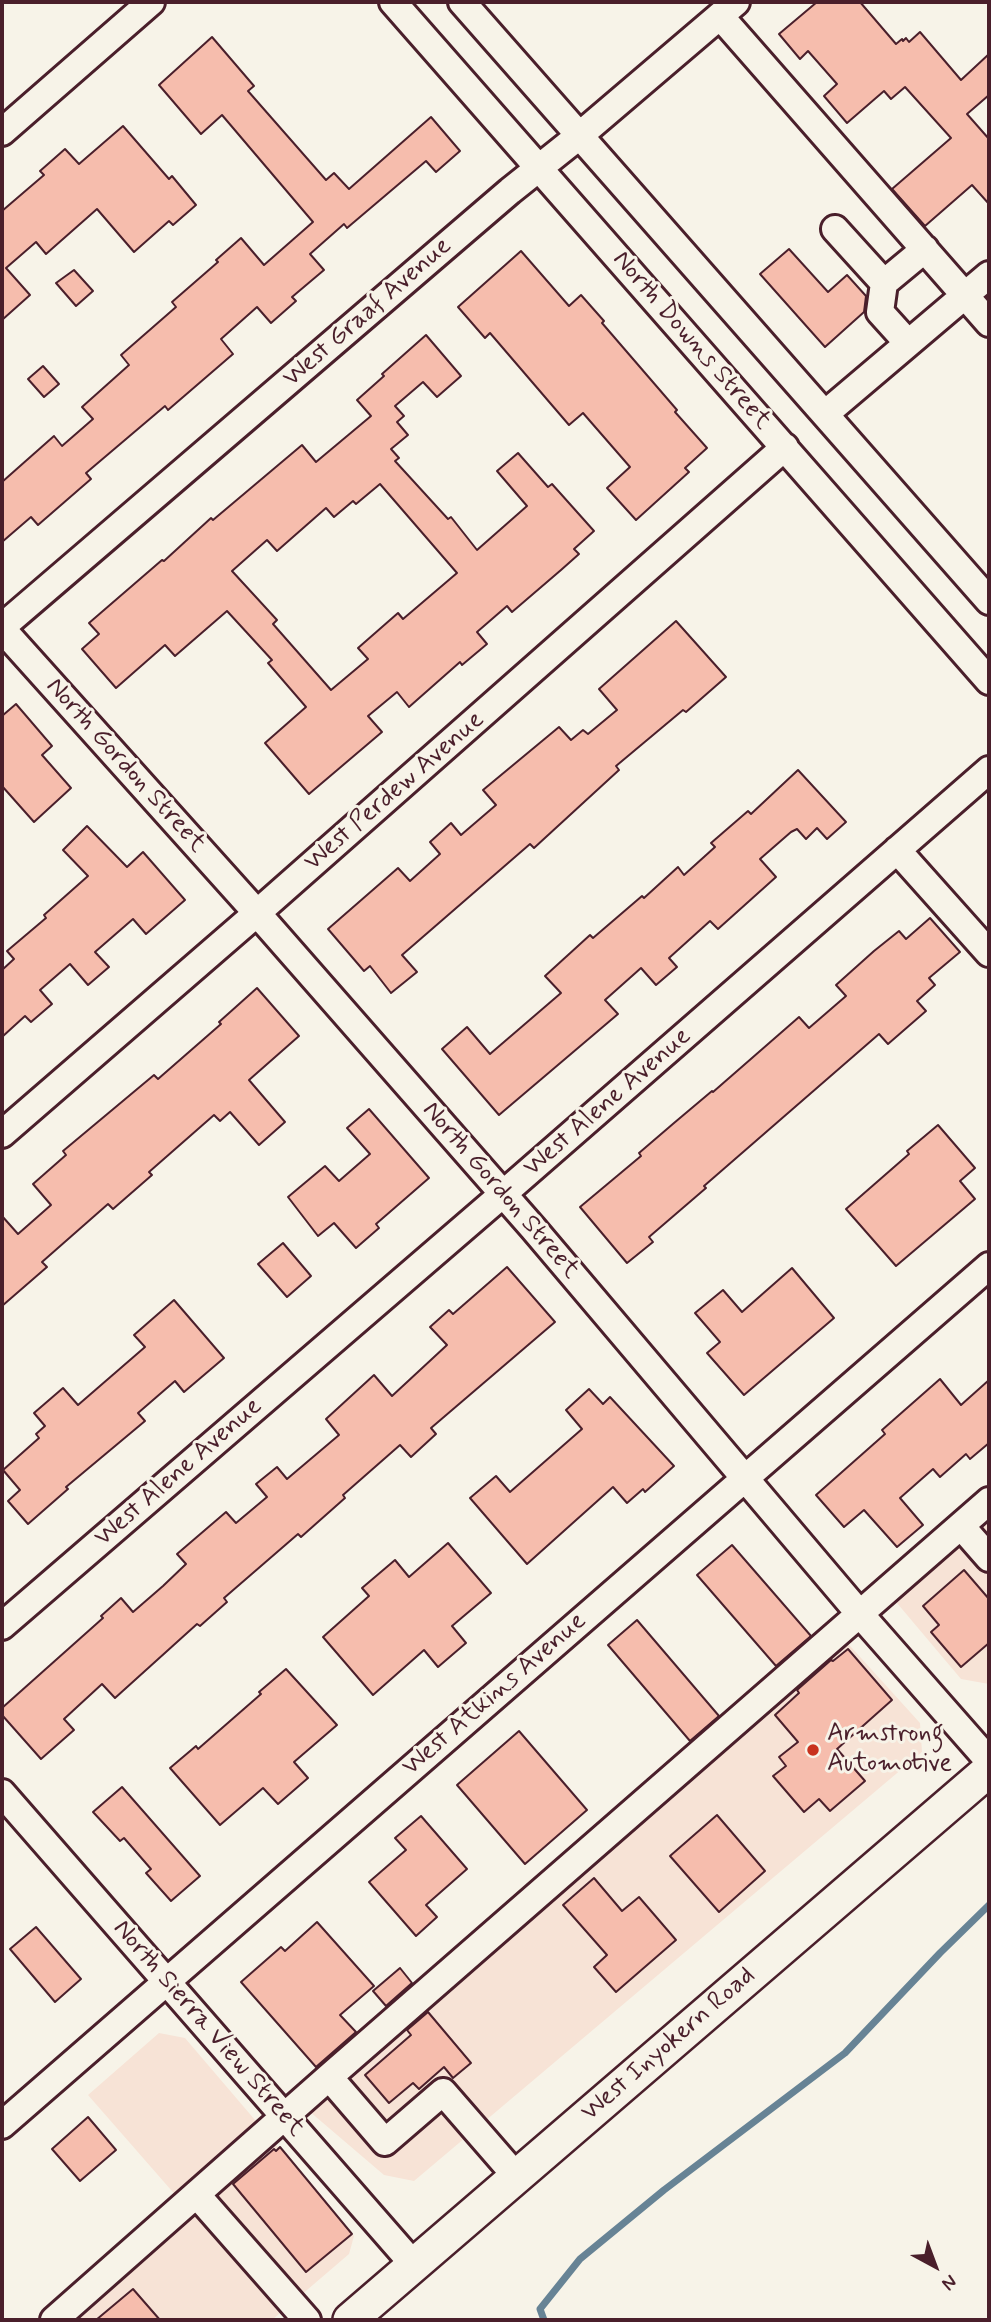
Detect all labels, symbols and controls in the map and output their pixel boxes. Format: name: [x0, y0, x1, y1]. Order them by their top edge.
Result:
street label: West Graaf Avenue: [277, 231, 459, 395]
street label: North Downs Street: [605, 245, 777, 437]
street label: North Gordon Street: [38, 672, 212, 860]
street label: West Perdew Avenue: [299, 705, 491, 879]
street label: West Alene Avenue: [518, 1022, 698, 1184]
street label: North Gordon Street: [415, 1096, 585, 1286]
street label: West Alene Avenue: [89, 1392, 269, 1554]
street label: West Atkins Avenue: [397, 1607, 593, 1783]
place label: Armstrong Automotive: [827, 1719, 952, 1780]
marker: Armstrong Automotive: [805, 1742, 821, 1758]
street label: North Sierra View Street: [105, 1914, 311, 2144]
street label: West Inyokern Road: [576, 1961, 762, 2129]
north arrow: [900, 2231, 970, 2301]
text: N: [936, 2269, 962, 2296]

